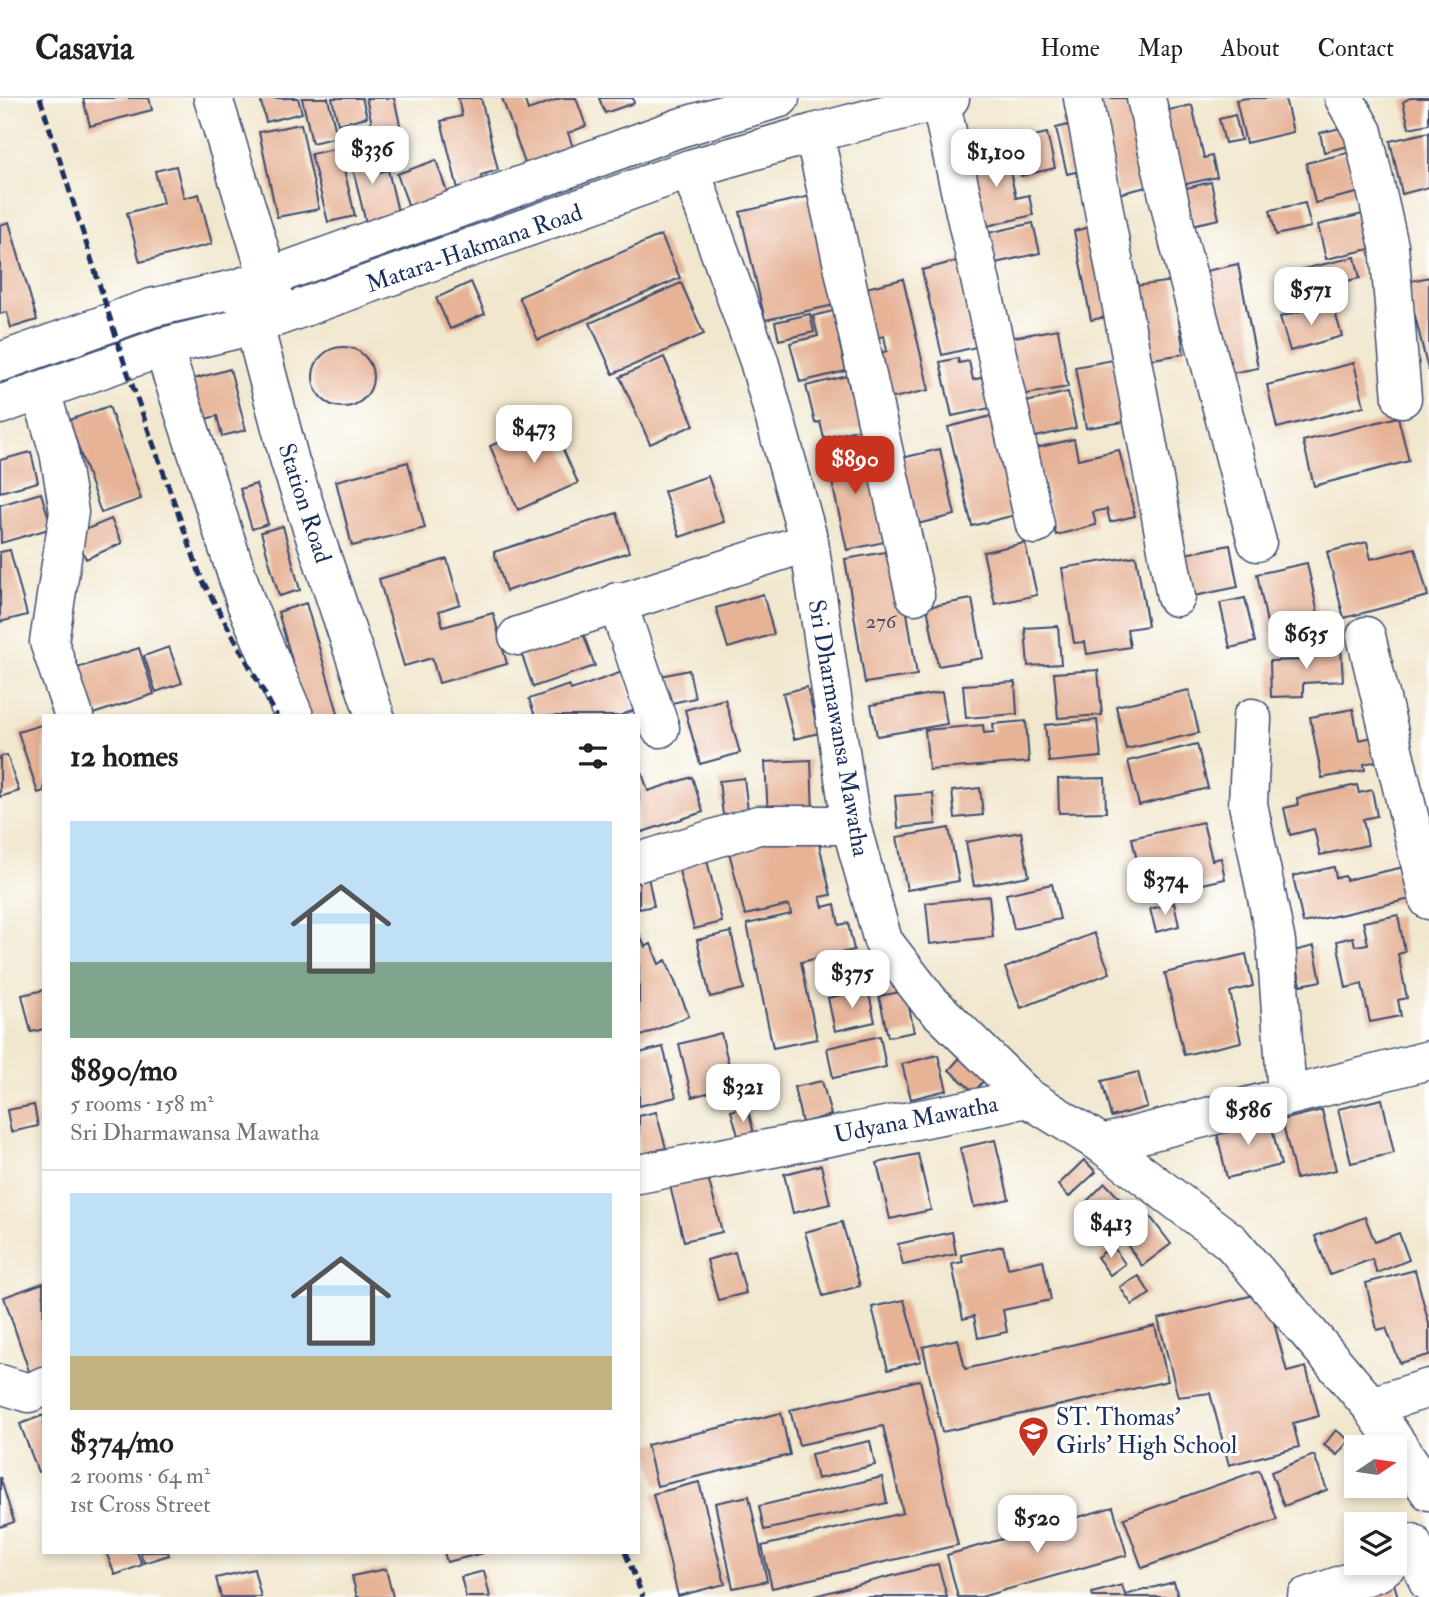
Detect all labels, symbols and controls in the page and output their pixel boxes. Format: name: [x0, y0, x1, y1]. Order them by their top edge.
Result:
text: Casavia: [35, 28, 134, 69]
text: Home: [1040, 33, 1100, 64]
text: Map: [1138, 33, 1183, 64]
text: About: [1221, 33, 1280, 64]
text: Contact: [1318, 33, 1394, 64]
pin: $336: [331, 126, 413, 186]
pin: $1,100: [939, 130, 1053, 189]
text: $336: [351, 134, 393, 163]
text: $1,100: [967, 137, 1025, 166]
street label: Matara-Hakmana Road: [362, 197, 586, 300]
pin: $571: [1270, 268, 1352, 327]
text: $571: [1290, 275, 1332, 304]
pin: $473: [493, 406, 575, 465]
text: $473: [512, 413, 556, 442]
pin: $890: [814, 436, 896, 496]
street label: Station Road: [271, 439, 339, 567]
text: $890: [831, 444, 879, 473]
street label: Sri Dharmawansa Mawatha: [801, 597, 877, 860]
house number: 276: [866, 608, 898, 635]
pin: $635: [1265, 612, 1347, 671]
text: $635: [1284, 619, 1328, 648]
icon: filters: [574, 737, 612, 775]
text: 12 homes: [70, 738, 178, 775]
pin: $374: [1124, 858, 1206, 917]
text: $374: [1143, 865, 1187, 894]
icon: home: [278, 866, 404, 992]
pin: $375: [811, 950, 893, 1010]
text: $375: [831, 958, 873, 987]
text: $890/mo: [70, 1052, 177, 1089]
pin: $321: [702, 1065, 784, 1124]
text: $321: [722, 1072, 764, 1101]
street label: Udyana Mawatha: [831, 1088, 1002, 1151]
pin: $586: [1207, 1088, 1289, 1147]
text: 5 rooms · 158 m²: [70, 1089, 214, 1118]
text: $586: [1225, 1095, 1271, 1124]
text: Sri Dharmawansa Mawatha: [70, 1118, 319, 1147]
pin: $413: [1070, 1200, 1152, 1260]
text: $413: [1090, 1208, 1132, 1237]
icon: home: [278, 1238, 404, 1364]
place label: ST. Thomas' Girls' High School: [1056, 1402, 1237, 1461]
school or university icon: ST. Thomas' Girls' High School: [1016, 1414, 1050, 1458]
text: $374/mo: [70, 1424, 174, 1461]
north arrow: [1344, 1435, 1407, 1498]
map controls: [1344, 1435, 1407, 1575]
text: 2 rooms · 64 m²: [70, 1461, 210, 1490]
text: 1st Cross Street: [70, 1490, 211, 1519]
pin: $520: [996, 1496, 1078, 1555]
text: $520: [1014, 1503, 1060, 1532]
button: layers: [1344, 1512, 1407, 1575]

